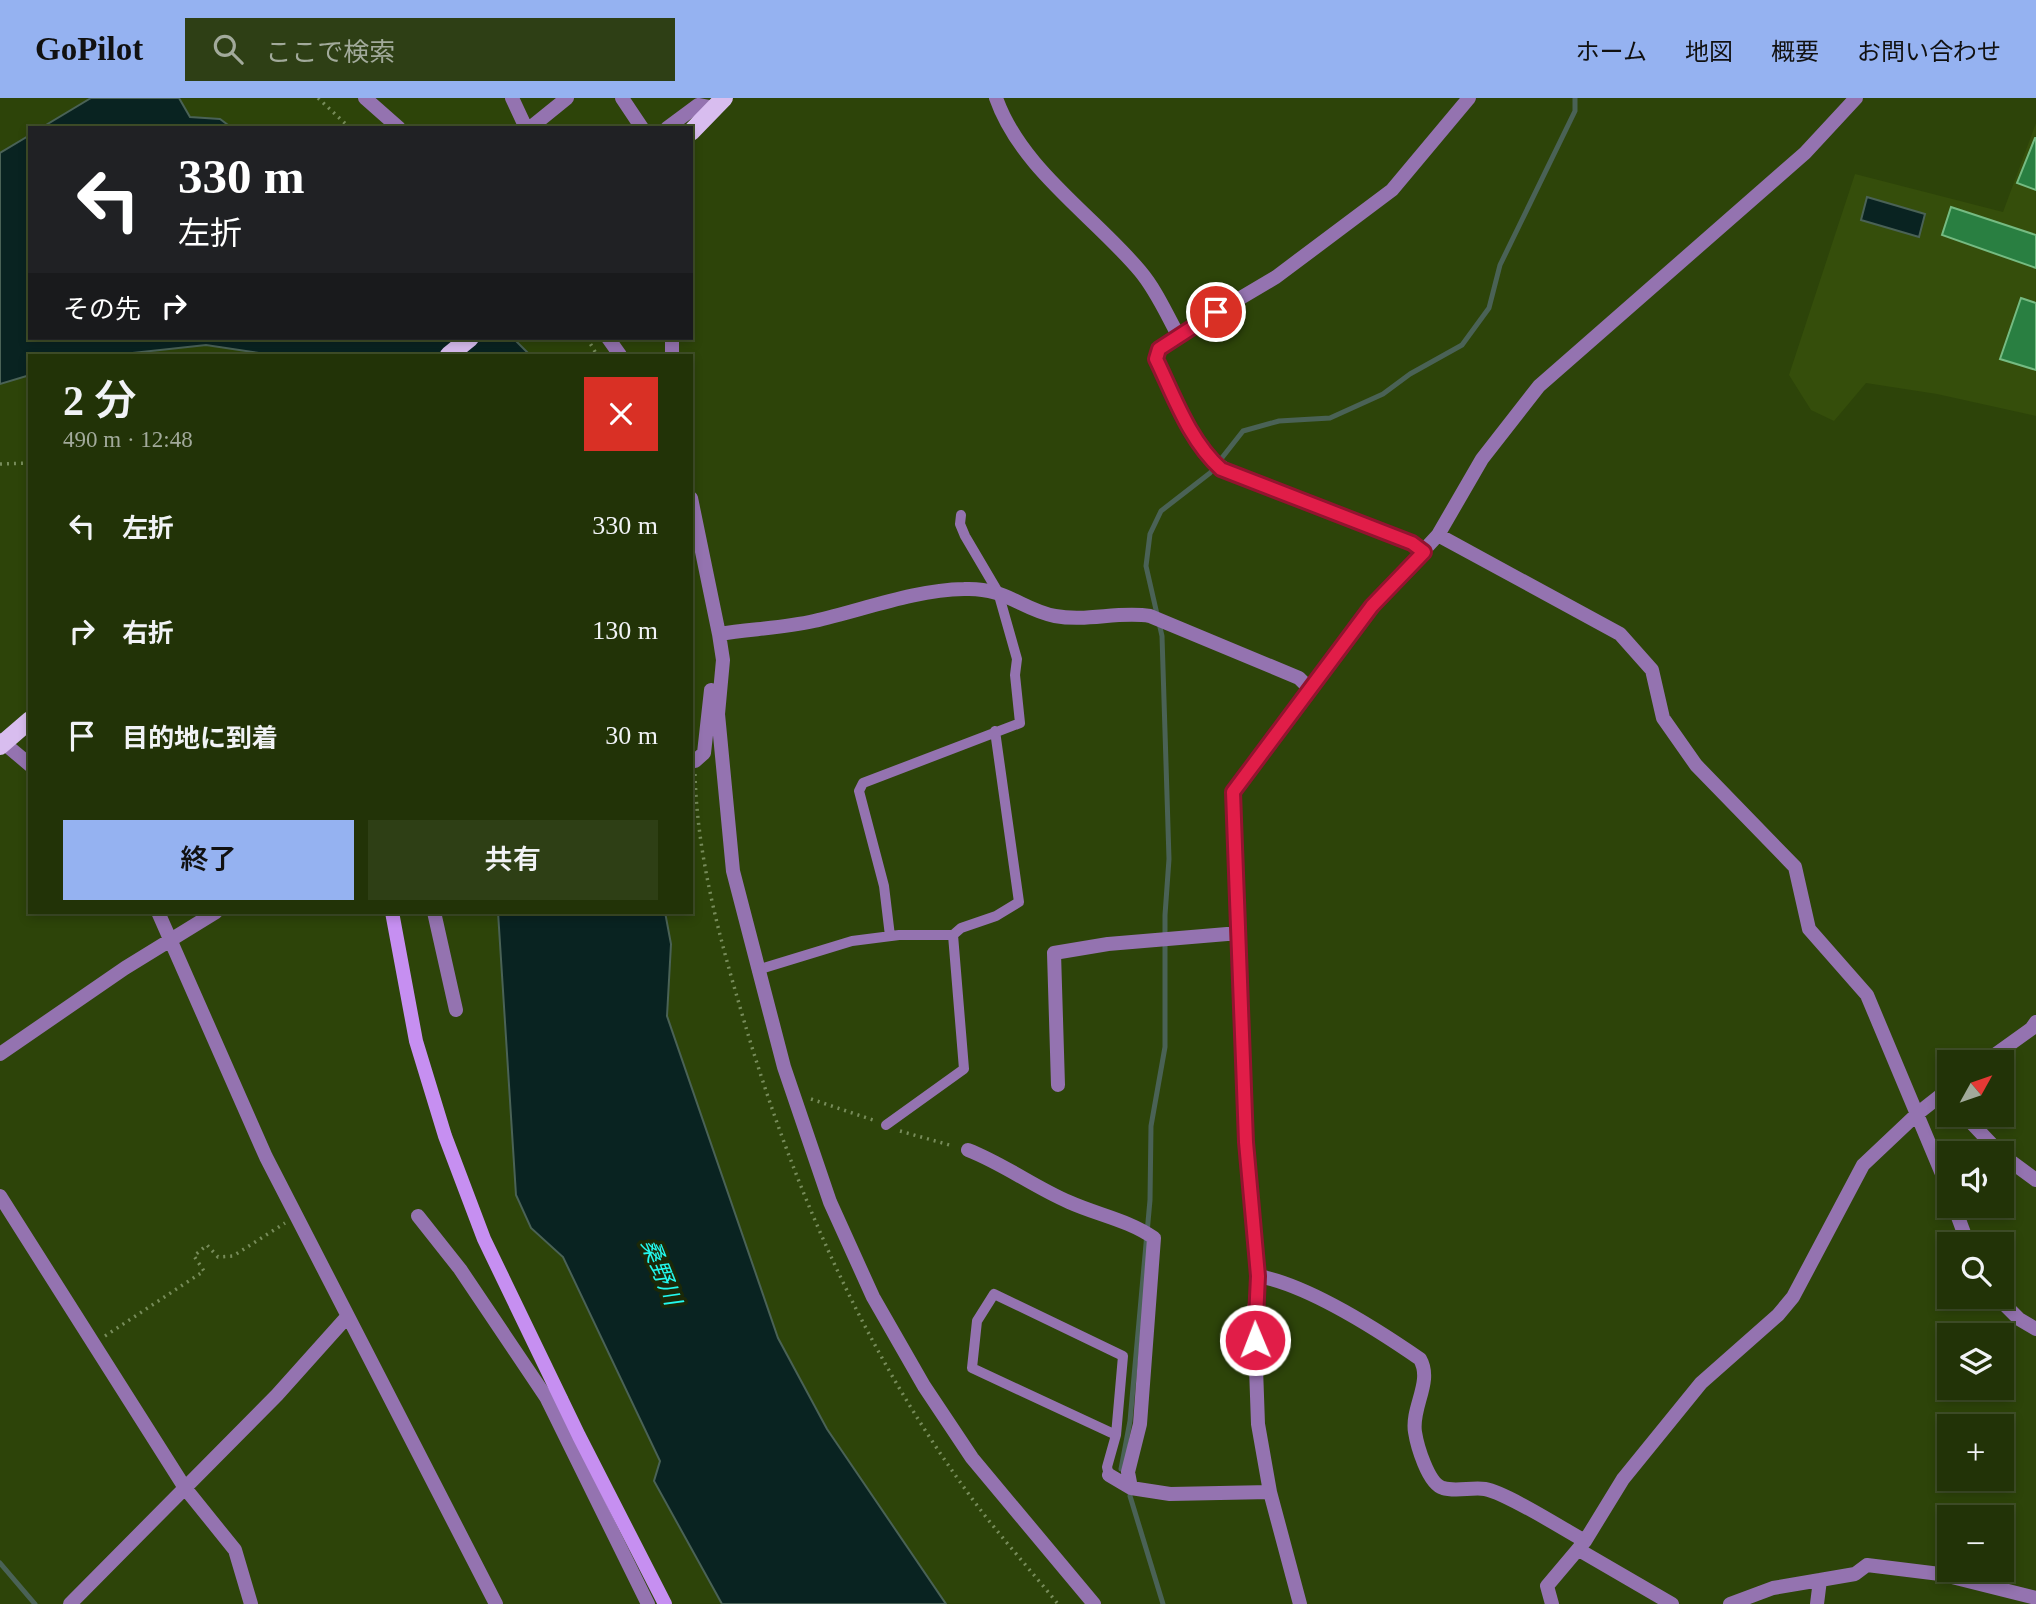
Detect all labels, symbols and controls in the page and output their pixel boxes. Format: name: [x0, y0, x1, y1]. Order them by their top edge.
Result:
search box: [185, 18, 675, 81]
icon: search: [209, 30, 247, 68]
text: GoPilot: [35, 31, 143, 67]
text: ここで検索: [265, 38, 395, 67]
text: ホーム: [1576, 39, 1647, 65]
text: 地図: [1685, 39, 1733, 65]
text: 概要: [1771, 39, 1819, 65]
text: お問い合わせ: [1857, 39, 2001, 65]
text: 330 m: [178, 149, 305, 204]
icon: left: [63, 154, 154, 245]
text: 左折: [178, 215, 242, 251]
pin: [1186, 282, 1246, 342]
icon: right: [155, 287, 193, 325]
icon: arrive: [1197, 293, 1235, 331]
text: その先: [63, 295, 141, 324]
button: close: [584, 377, 658, 451]
text: 2 分: [63, 378, 137, 424]
text: 490 m · 12:48: [63, 427, 193, 452]
icon: left: [63, 507, 101, 545]
text: 330 m: [592, 511, 658, 540]
text: 左折: [122, 514, 174, 543]
icon: right: [63, 612, 101, 650]
text: 130 m: [592, 616, 658, 645]
text: 右折: [122, 619, 174, 648]
icon: arrive: [63, 717, 101, 755]
text: 30 m: [605, 721, 658, 750]
text: 目的地に到着: [122, 724, 278, 753]
button: 終了: [63, 820, 354, 900]
button: 共有: [368, 820, 658, 900]
north arrow: [1937, 1050, 2014, 1127]
map controls: [1937, 1050, 2014, 1582]
button: sound: [1937, 1141, 2014, 1218]
button: search: [1937, 1232, 2014, 1309]
water label: 桑野川: [636, 1235, 687, 1311]
position arrow: [1218, 1303, 1292, 1377]
button: layers: [1937, 1323, 2014, 1400]
button: +: [1937, 1414, 2014, 1491]
button: −: [1937, 1505, 2014, 1582]

